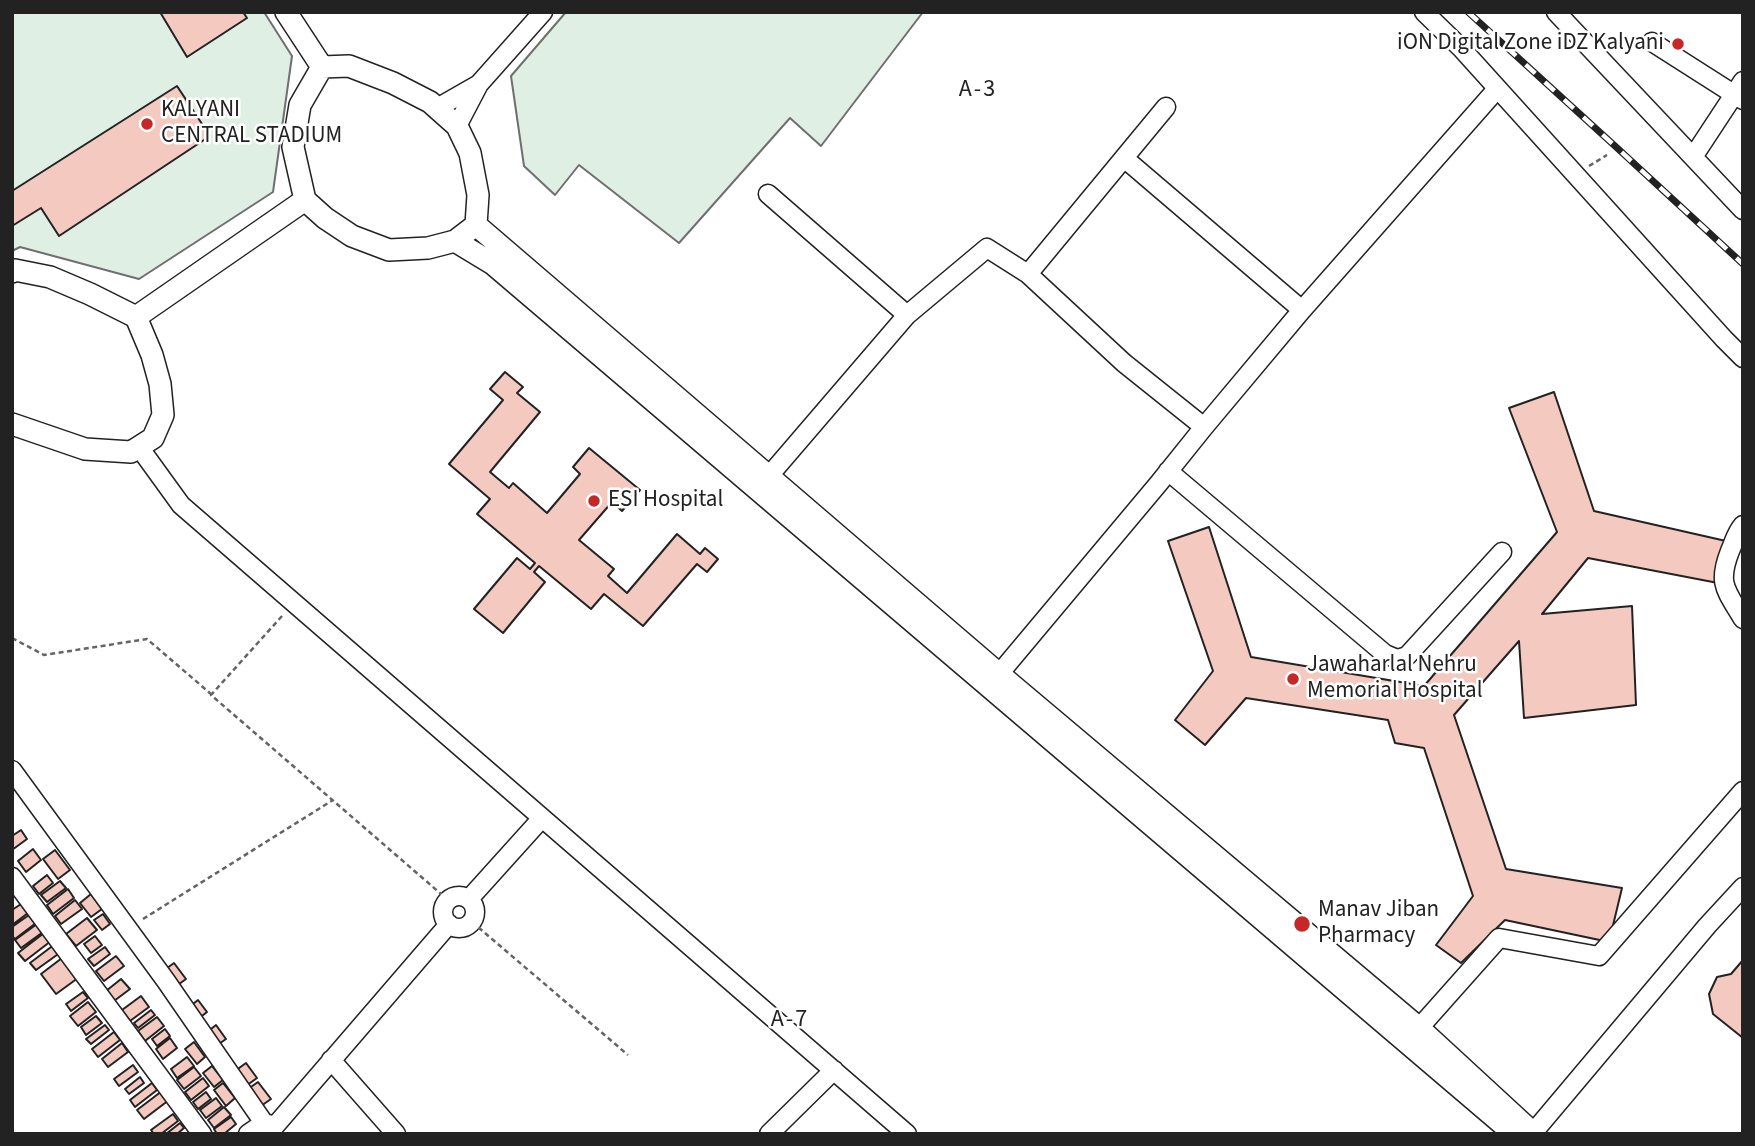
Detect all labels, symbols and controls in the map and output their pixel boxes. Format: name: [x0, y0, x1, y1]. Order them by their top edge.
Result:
place label: iON Digital Zone iDZ Kalyani: [1397, 30, 1664, 58]
marker: iON Digital Zone iDZ Kalyani: [1670, 36, 1686, 52]
district label: A-3: [959, 77, 997, 105]
place label: KALYANI CENTRAL STADIUM: [161, 97, 342, 151]
marker: KALYANI CENTRAL STADIUM: [139, 116, 155, 132]
place label: ESI Hospital: [608, 487, 723, 515]
marker: ESI Hospital: [586, 493, 602, 509]
place label: Jawaharlal Nehru Memorial Hospital: [1307, 652, 1483, 706]
marker: Jawaharlal Nehru Memorial Hospital: [1285, 671, 1301, 687]
place label: Manav Jiban Pharmacy: [1318, 897, 1439, 951]
marker: Manav Jiban Pharmacy: [1292, 914, 1312, 934]
district label: A-7: [771, 1007, 809, 1035]

